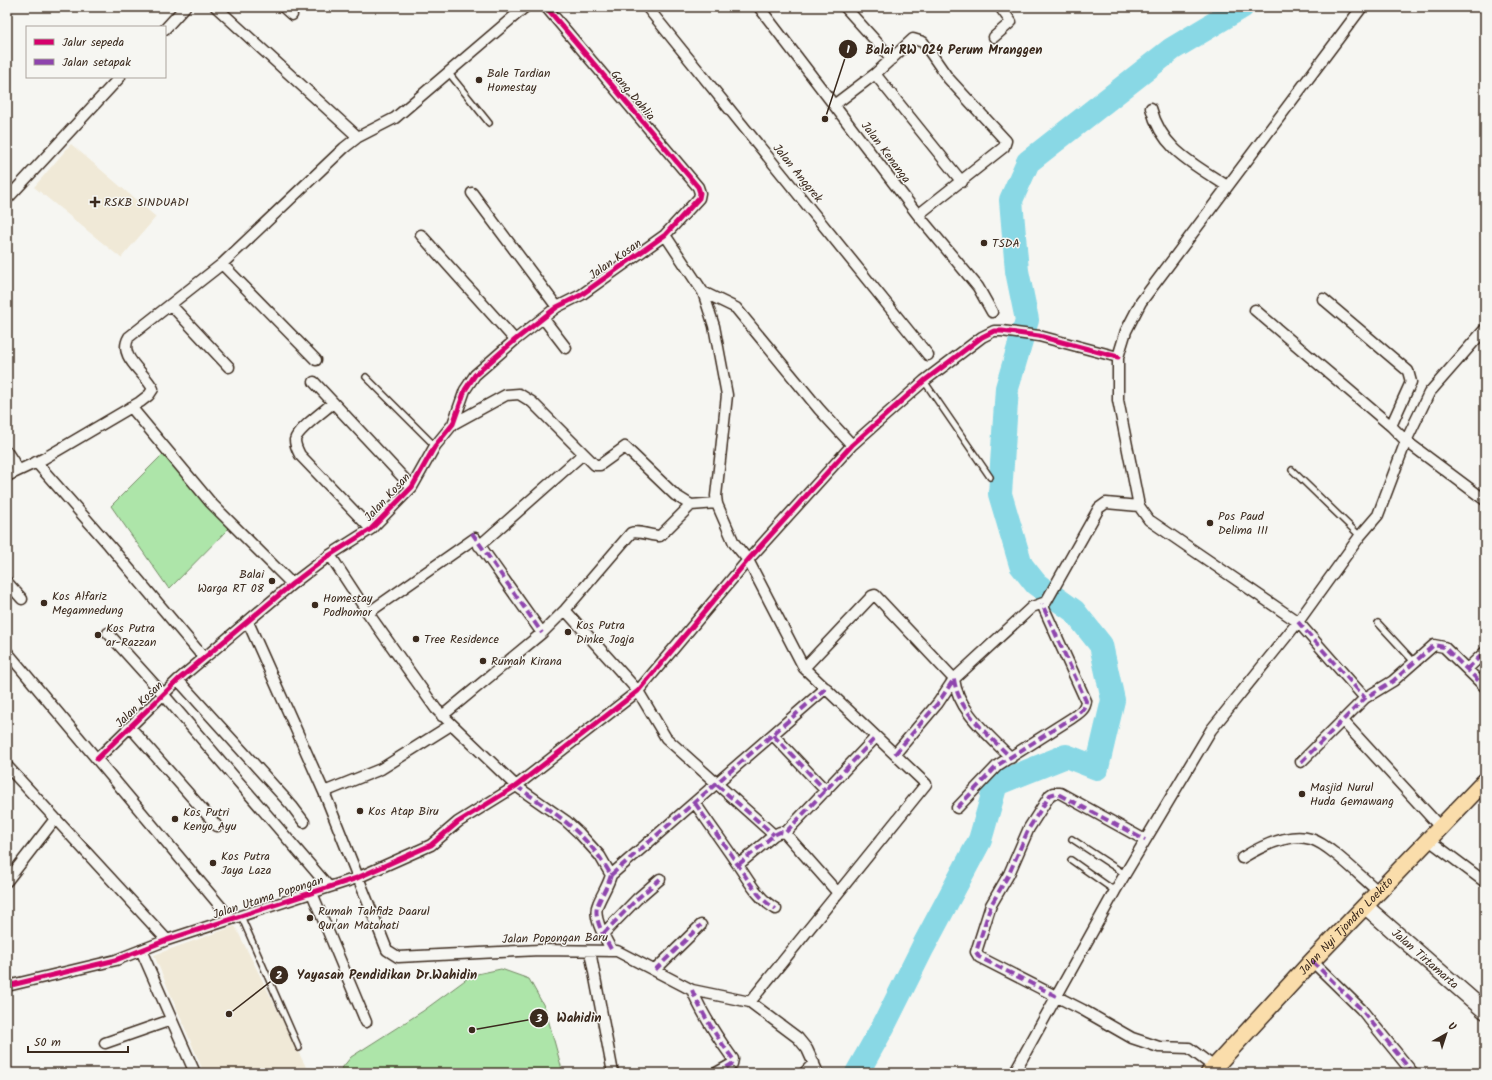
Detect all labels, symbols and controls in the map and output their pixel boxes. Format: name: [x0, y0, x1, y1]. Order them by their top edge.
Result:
legend: [26, 26, 166, 78]
text: Jalur sepeda: [62, 33, 124, 52]
callout: Balai RW 024 Perum Mranggen: [838, 37, 1051, 62]
text: 1: [846, 40, 850, 59]
text: Balai RW 024 Perum Mranggen: [865, 40, 1043, 61]
text: Jalan setapak: [62, 53, 131, 72]
place label: Bale Tardian Homestay: [487, 64, 550, 97]
street label: Gang Dahlia: [606, 66, 660, 125]
marker: Bale Tardian Homestay: [474, 75, 484, 85]
street label: Jalan Kenanga: [856, 117, 915, 188]
street label: Jalan Anggrek: [768, 140, 828, 207]
place label: RSKB SINDUADI: [104, 193, 189, 212]
marker: RSKB SINDUADI: [89, 196, 101, 208]
street label: Jalan Kosan: [585, 234, 646, 285]
place label: TSDA: [992, 234, 1020, 253]
marker: TSDA: [979, 238, 989, 248]
street label: Jalan Kosan: [360, 469, 415, 526]
place label: Pos Paud Delima III: [1218, 507, 1268, 540]
marker: Pos Paud Delima III: [1205, 518, 1215, 528]
place label: Balai Warga RT 08: [197, 565, 265, 598]
marker: Balai Warga RT 08: [267, 576, 277, 586]
place label: Kos Alfariz Megamnedung: [52, 587, 124, 620]
place label: Homestay Podhomor: [323, 589, 373, 622]
marker: Kos Alfariz Megamnedung: [39, 598, 49, 608]
marker: Homestay Podhomor: [310, 600, 320, 610]
place label: Kos Putra Dinke Jogja: [576, 616, 635, 649]
place label: Kos Putra ar-Razzan: [106, 619, 156, 652]
marker: Kos Putra Dinke Jogja: [563, 627, 573, 637]
marker: Kos Putra ar-Razzan: [93, 630, 103, 640]
place label: Tree Residence: [424, 630, 500, 649]
marker: Tree Residence: [411, 634, 421, 644]
place label: Rumah Kirana: [491, 652, 562, 671]
marker: Rumah Kirana: [478, 656, 488, 666]
street label: Jalan Kosan: [111, 676, 168, 732]
place label: Masjid Nurul Huda Gemawang: [1310, 778, 1394, 811]
marker: Masjid Nurul Huda Gemawang: [1297, 789, 1307, 799]
place label: Kos Atap Biru: [368, 802, 439, 821]
place label: Kos Putri Kenyo Ayu: [183, 803, 237, 836]
marker: Kos Atap Biru: [355, 806, 365, 816]
marker: Kos Putri Kenyo Ayu: [170, 814, 180, 824]
place label: Kos Putra Jaya Laza: [221, 847, 272, 880]
marker: Kos Putra Jaya Laza: [208, 858, 218, 868]
street label: Jalan Utama Popongan: [210, 871, 326, 924]
street label: Jalan Nyi Tjondro Loekito: [1294, 873, 1398, 980]
place label: Rumah Tahfidz Daarul Qur'an Matahati: [318, 902, 430, 935]
marker: Rumah Tahfidz Daarul Qur'an Matahati: [305, 913, 315, 923]
street label: Jalan Tirtamarta: [1387, 924, 1463, 994]
street label: Jalan Popongan Baru: [502, 928, 608, 949]
callout: Yayasan Pendidikan Dr.Wahidin: [269, 962, 485, 987]
text: Yayasan Pendidikan Dr.Wahidin: [297, 965, 477, 986]
text: 2: [276, 966, 283, 985]
callout: Wahidin: [529, 1005, 610, 1030]
text: Wahidin: [556, 1008, 602, 1029]
text: 3: [535, 1009, 543, 1028]
north arrow: [1426, 1014, 1466, 1054]
text: U: [1443, 1018, 1460, 1036]
scale bar: [28, 1028, 128, 1054]
text: 50 m: [34, 1033, 61, 1052]

